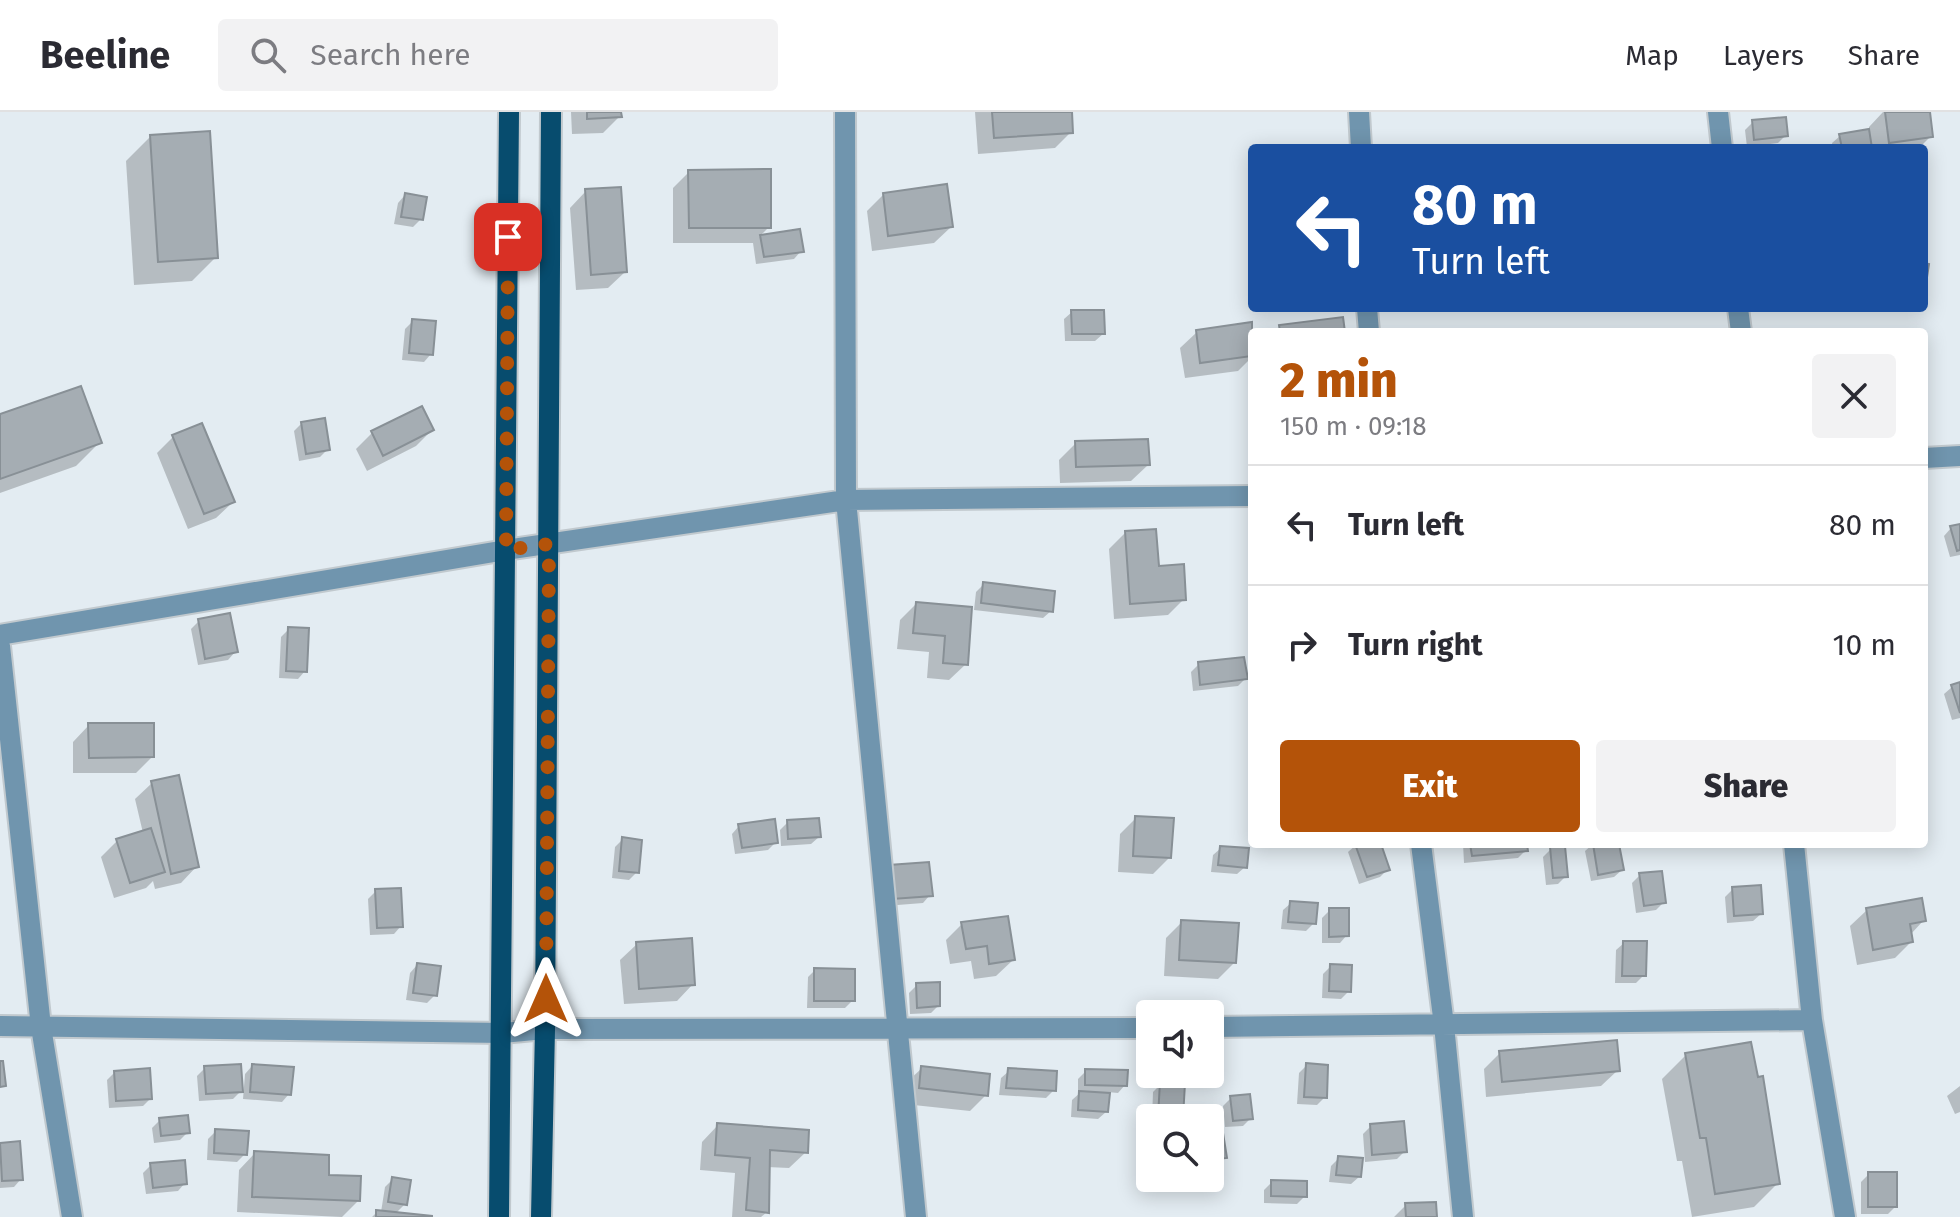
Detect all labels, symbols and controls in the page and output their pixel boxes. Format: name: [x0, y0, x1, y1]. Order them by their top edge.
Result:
search box: [218, 19, 778, 91]
text: Beeline: [40, 32, 170, 78]
icon: search: [246, 33, 290, 77]
text: Search here: [310, 37, 471, 73]
text: Map: [1625, 39, 1679, 72]
text: Layers: [1723, 39, 1804, 72]
text: Share: [1848, 39, 1920, 72]
text: 80 m: [1412, 172, 1538, 239]
icon: left: [1280, 176, 1384, 280]
pin: [474, 203, 542, 271]
icon: arrive: [486, 215, 530, 259]
text: Turn left: [1412, 240, 1550, 284]
text: 2 min: [1280, 352, 1398, 410]
button: close: [1812, 354, 1896, 438]
text: 150 m · 09:18: [1280, 411, 1427, 442]
icon: left: [1280, 503, 1324, 547]
text: Turn left: [1348, 507, 1464, 543]
text: 80 m: [1829, 507, 1896, 543]
icon: right: [1280, 623, 1324, 667]
text: Turn right: [1348, 627, 1483, 663]
text: 10 m: [1833, 627, 1896, 663]
button: Exit: [1280, 740, 1580, 832]
button: Share: [1596, 740, 1896, 832]
position arrow: [504, 957, 588, 1041]
map controls: [1136, 1000, 1224, 1192]
button: sound: [1136, 1000, 1224, 1088]
button: search: [1136, 1104, 1224, 1192]

